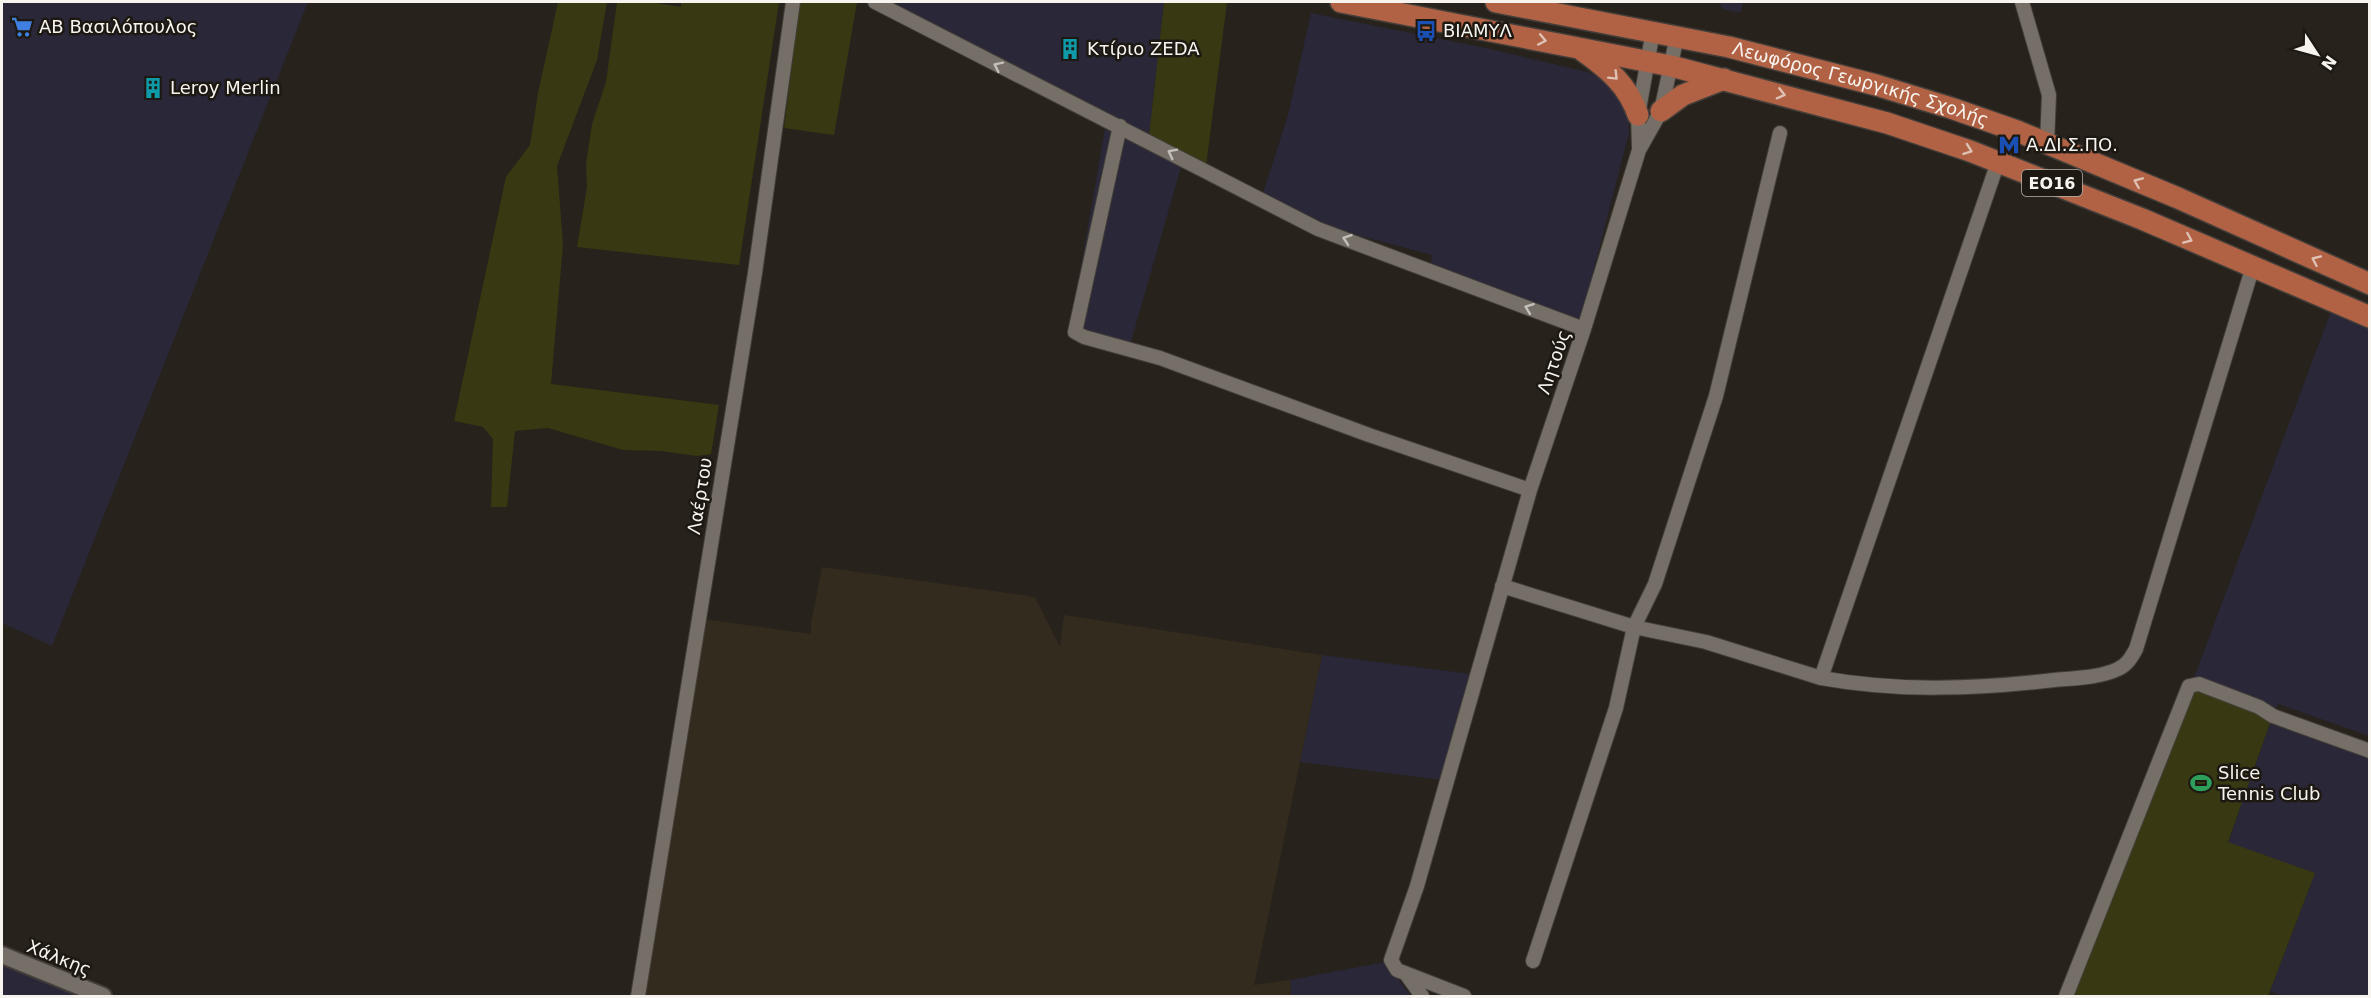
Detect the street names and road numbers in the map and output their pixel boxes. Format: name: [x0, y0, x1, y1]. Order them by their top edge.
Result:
street label: Λεωφόρος Γεωργικής Σχολής: [1730, 37, 1992, 130]
road number: ΕΟ16: [2022, 170, 2082, 196]
street label: Λητούς: [1533, 327, 1574, 397]
street label: Λαέρτου: [683, 456, 716, 536]
street label: Χάλκης: [24, 935, 94, 980]

